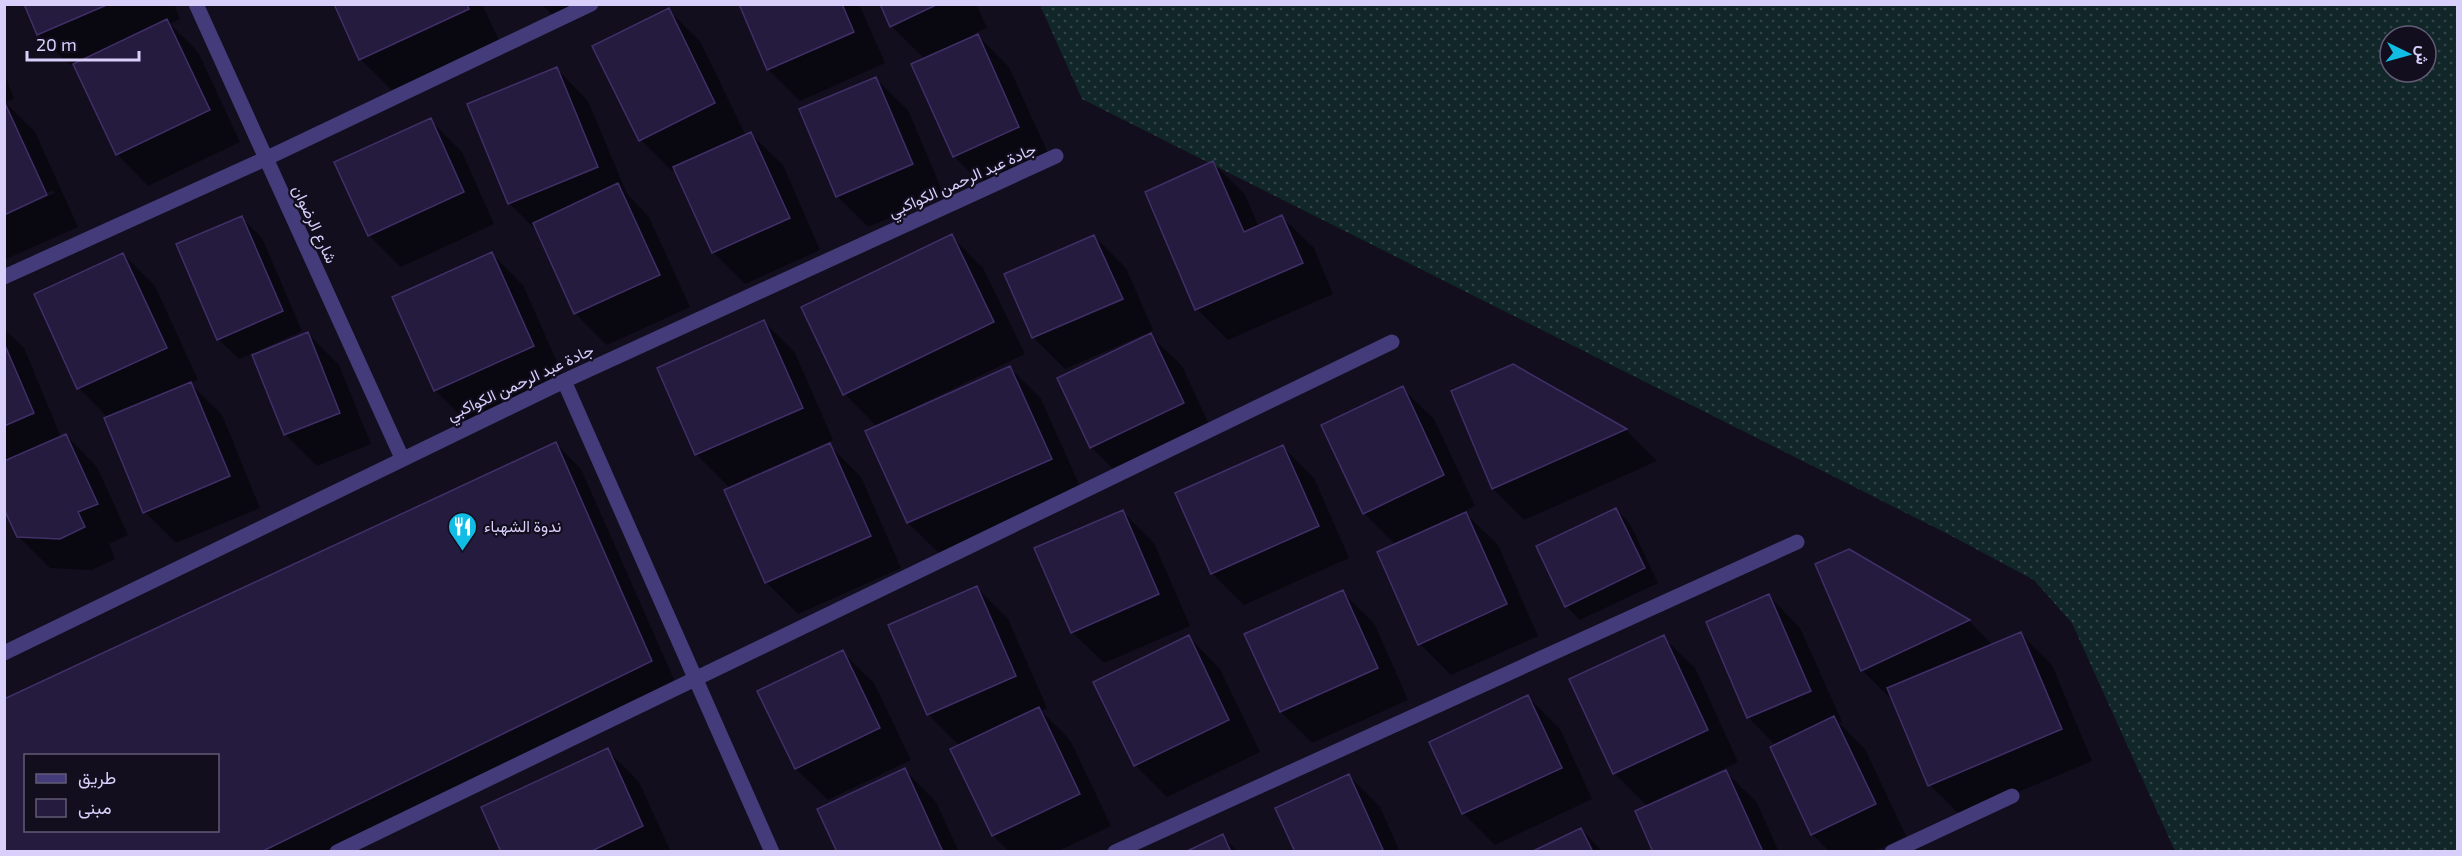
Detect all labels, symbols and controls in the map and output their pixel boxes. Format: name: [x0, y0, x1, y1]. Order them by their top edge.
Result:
scale bar: [27, 24, 140, 62]
north arrow: [2378, 24, 2438, 84]
text: 20 m: [36, 33, 77, 55]
text: ش: [2412, 45, 2434, 66]
street label: جادة عبد الرحمن الكواكبي: [885, 138, 1041, 225]
street label: شارع الرضوان: [286, 182, 342, 267]
street label: جادة عبد الرحمن الكواكبي: [443, 339, 599, 428]
restaurant icon: ندوة الشهباء: [447, 510, 479, 552]
place label: ندوة الشهباء: [484, 516, 561, 537]
legend: [24, 754, 219, 832]
text: طريق: [78, 766, 116, 789]
text: مبنى: [78, 796, 112, 819]

